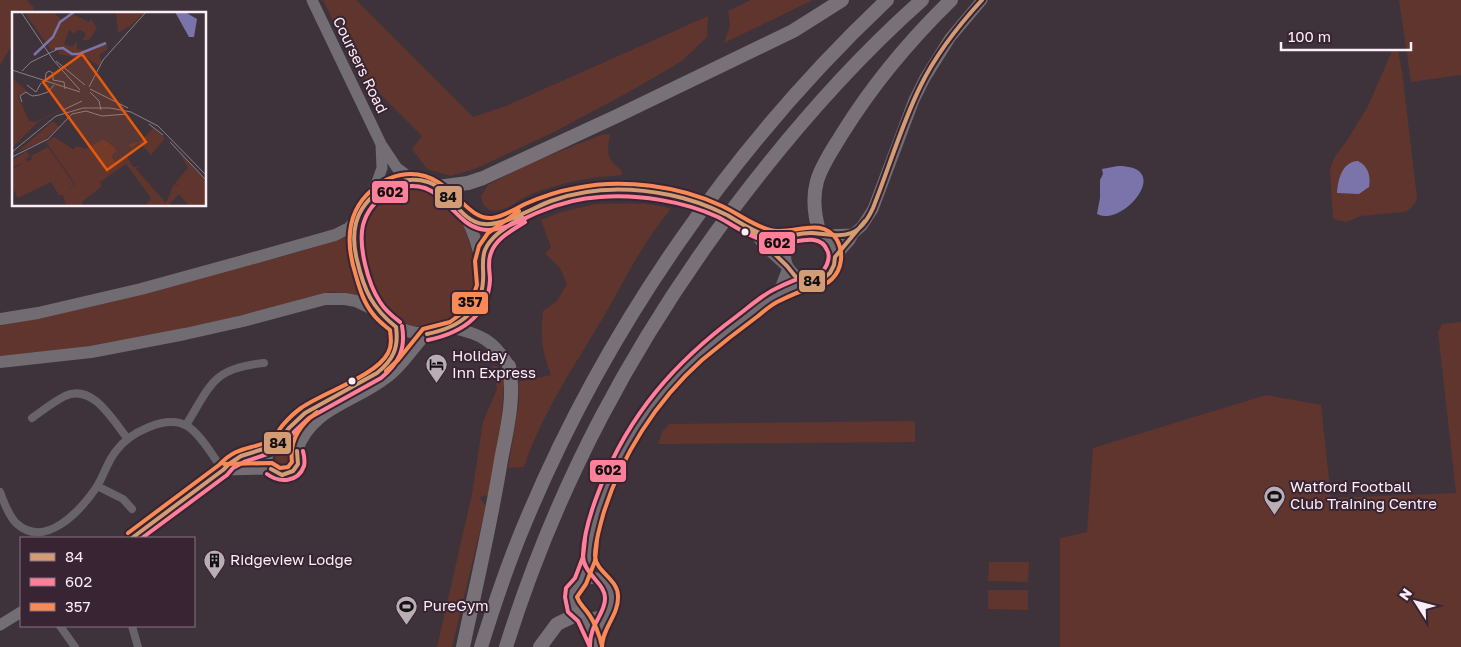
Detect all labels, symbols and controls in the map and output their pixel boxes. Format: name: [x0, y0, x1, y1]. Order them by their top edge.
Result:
inset map: [12, 12, 206, 206]
street label: Coursers Road: [330, 13, 392, 116]
scale bar: [1281, 20, 1411, 52]
text: 100 m: [1288, 27, 1331, 45]
line badge: 602: [371, 180, 409, 204]
text: 602: [377, 183, 404, 200]
line badge: 84: [434, 185, 463, 209]
text: 84: [439, 188, 457, 205]
unlabelled marker: [740, 227, 750, 237]
line badge: 602: [758, 231, 796, 255]
text: 602: [764, 234, 791, 251]
line badge: 84: [798, 269, 826, 293]
text: 84: [803, 272, 821, 289]
line badge: 357: [451, 291, 489, 315]
text: 357: [458, 293, 483, 310]
place label: Holiday Inn Express: [452, 346, 536, 381]
hotel icon: Holiday Inn Express: [424, 353, 448, 384]
unlabelled marker: [347, 376, 357, 386]
line badge: 84: [263, 431, 292, 455]
text: 84: [269, 434, 287, 451]
line badge: 602: [589, 459, 627, 483]
text: 602: [595, 461, 622, 478]
place label: Watford Football Club Training Centre: [1290, 477, 1437, 512]
sports icon: Watford Football Club Training Centre: [1262, 484, 1286, 515]
legend: [20, 537, 195, 627]
text: 84: [65, 547, 83, 565]
building icon: Ridgeview Lodge: [202, 548, 226, 579]
place label: Ridgeview Lodge: [230, 550, 353, 568]
text: 602: [65, 572, 92, 590]
north arrow: [1391, 577, 1441, 627]
text: N: [1395, 585, 1415, 603]
sports icon: PureGym: [395, 594, 419, 625]
place label: PureGym: [423, 596, 489, 614]
text: 357: [65, 597, 90, 615]

